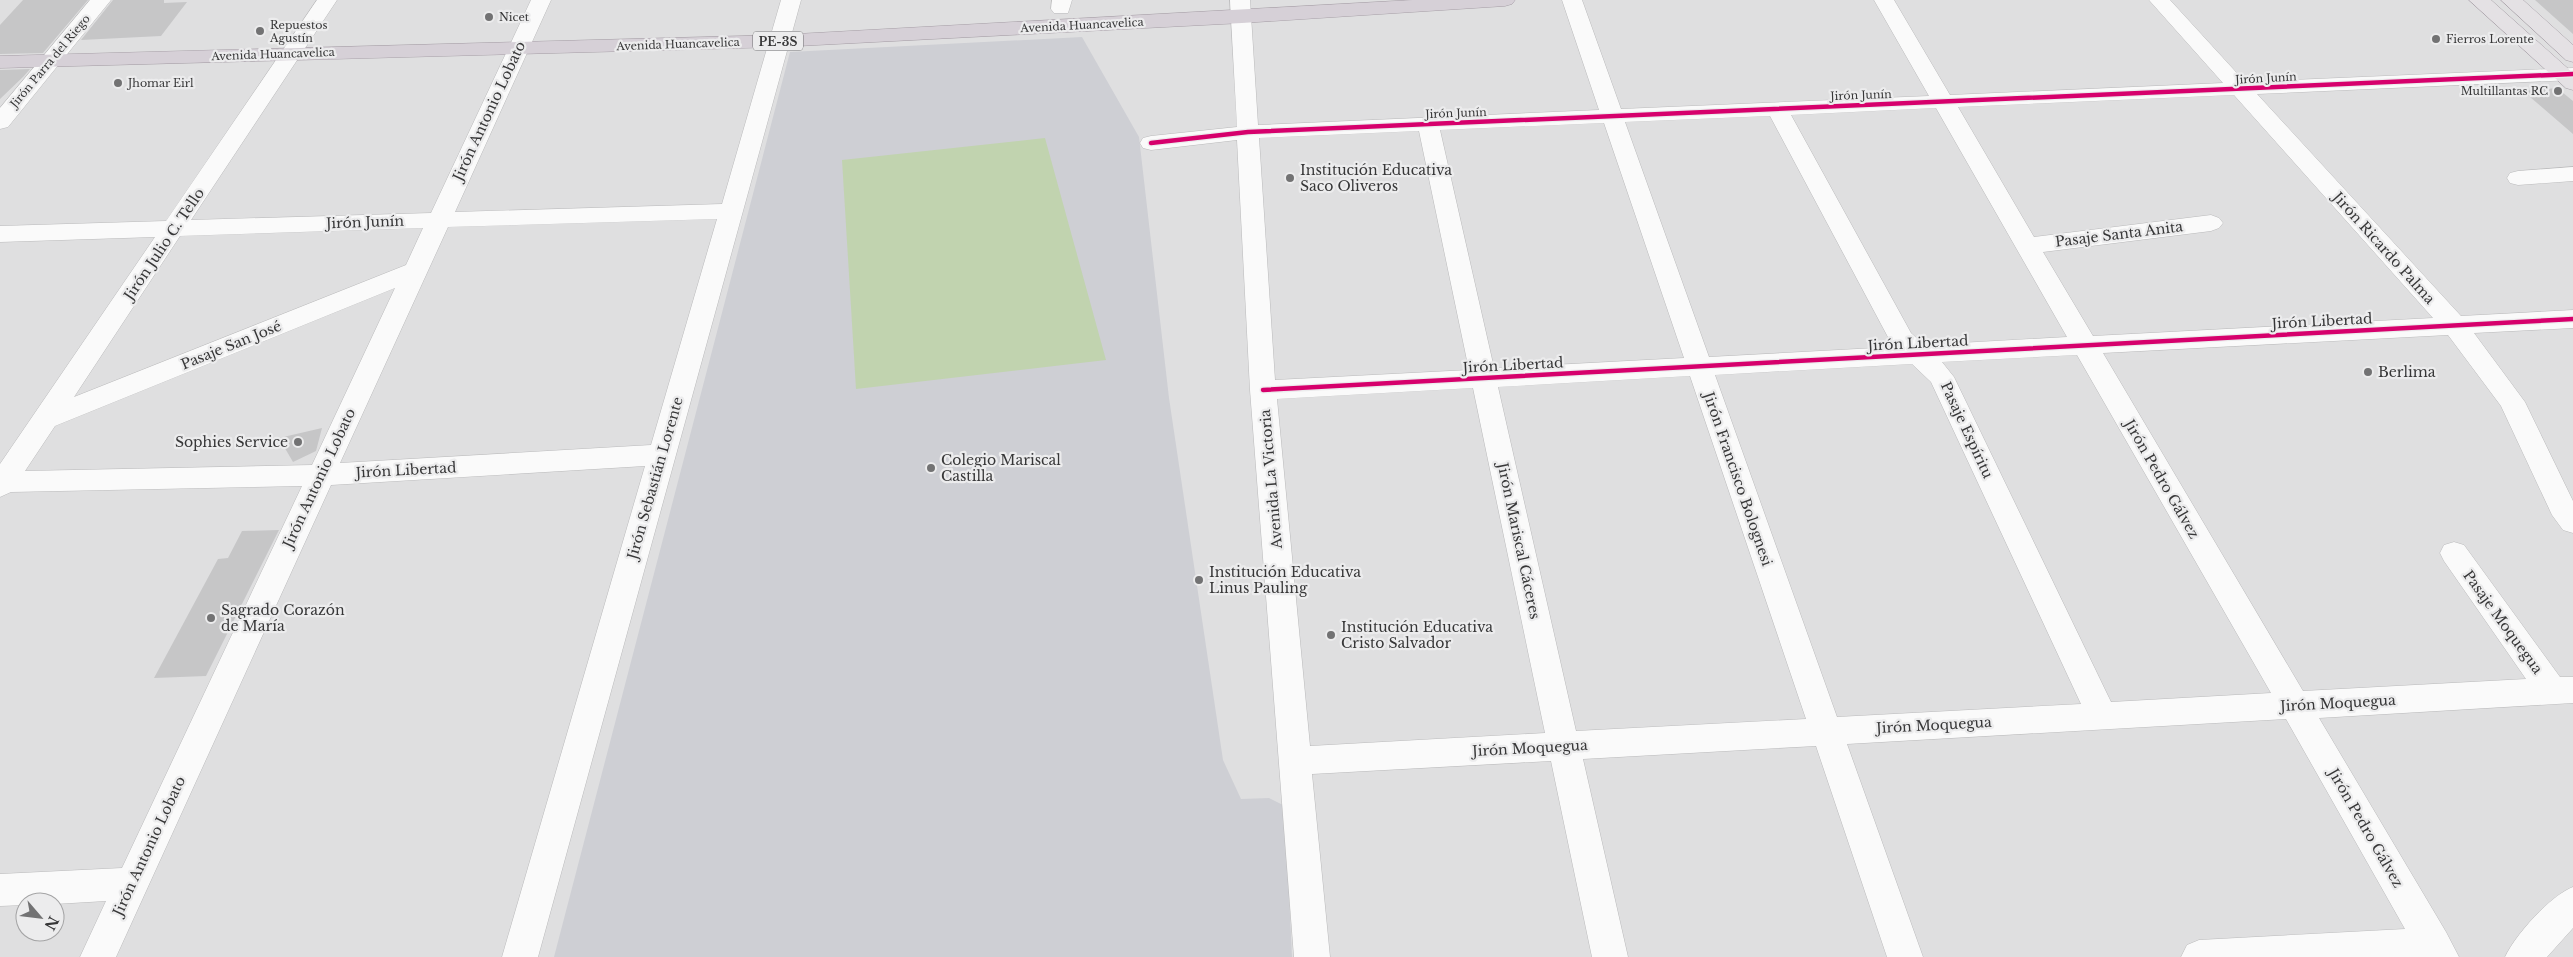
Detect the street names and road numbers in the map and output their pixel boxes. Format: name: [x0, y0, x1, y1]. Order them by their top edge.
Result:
street label: Jirón Parra del Riego: [6, 12, 93, 112]
street label: Avenida Huancavelica: [1019, 15, 1145, 35]
road number: PE-3S: [753, 31, 803, 50]
street label: Avenida Huancavelica: [615, 35, 741, 53]
street label: Jirón Antonio Lobato: [448, 38, 529, 186]
street label: Avenida Huancavelica: [210, 45, 336, 63]
street label: Jirón Junín: [2233, 69, 2297, 87]
street label: Jirón Junín: [1828, 87, 1892, 103]
street label: Jirón Junín: [1423, 105, 1487, 121]
street label: Jirón Julio C. Tello: [119, 185, 208, 305]
street label: Jirón Ricardo Palma: [2328, 187, 2439, 308]
street label: Jirón Junín: [324, 212, 405, 232]
street label: Pasaje Santa Anita: [2054, 217, 2184, 251]
street label: Jirón Libertad: [2269, 309, 2373, 333]
street label: Pasaje San José: [178, 317, 284, 373]
street label: Jirón Libertad: [1865, 331, 1969, 355]
street label: Jirón Libertad: [1460, 353, 1564, 377]
street label: Pasaje Espíritu: [1937, 379, 1998, 482]
street label: Jirón Francisco Bolognesi: [1699, 388, 1776, 569]
street label: Jirón Sebastián Lorente: [623, 395, 687, 563]
street label: Jirón Antonio Lobato: [278, 405, 359, 553]
street label: Avenida La Victoria: [1256, 408, 1286, 550]
street label: Jirón Pedro Gálvez: [2120, 415, 2203, 542]
street label: Jirón Libertad: [353, 458, 457, 482]
street label: Jirón Mariscal Cáceres: [1493, 459, 1544, 621]
street label: Pasaje Moquegua: [2459, 567, 2547, 678]
street label: Jirón Moquegua: [2278, 691, 2396, 715]
street label: Jirón Moquegua: [1874, 713, 1992, 737]
street label: Jirón Moquegua: [1470, 736, 1588, 760]
street label: Jirón Pedro Gálvez: [2324, 764, 2407, 891]
street label: Jirón Antonio Lobato: [108, 773, 189, 921]

